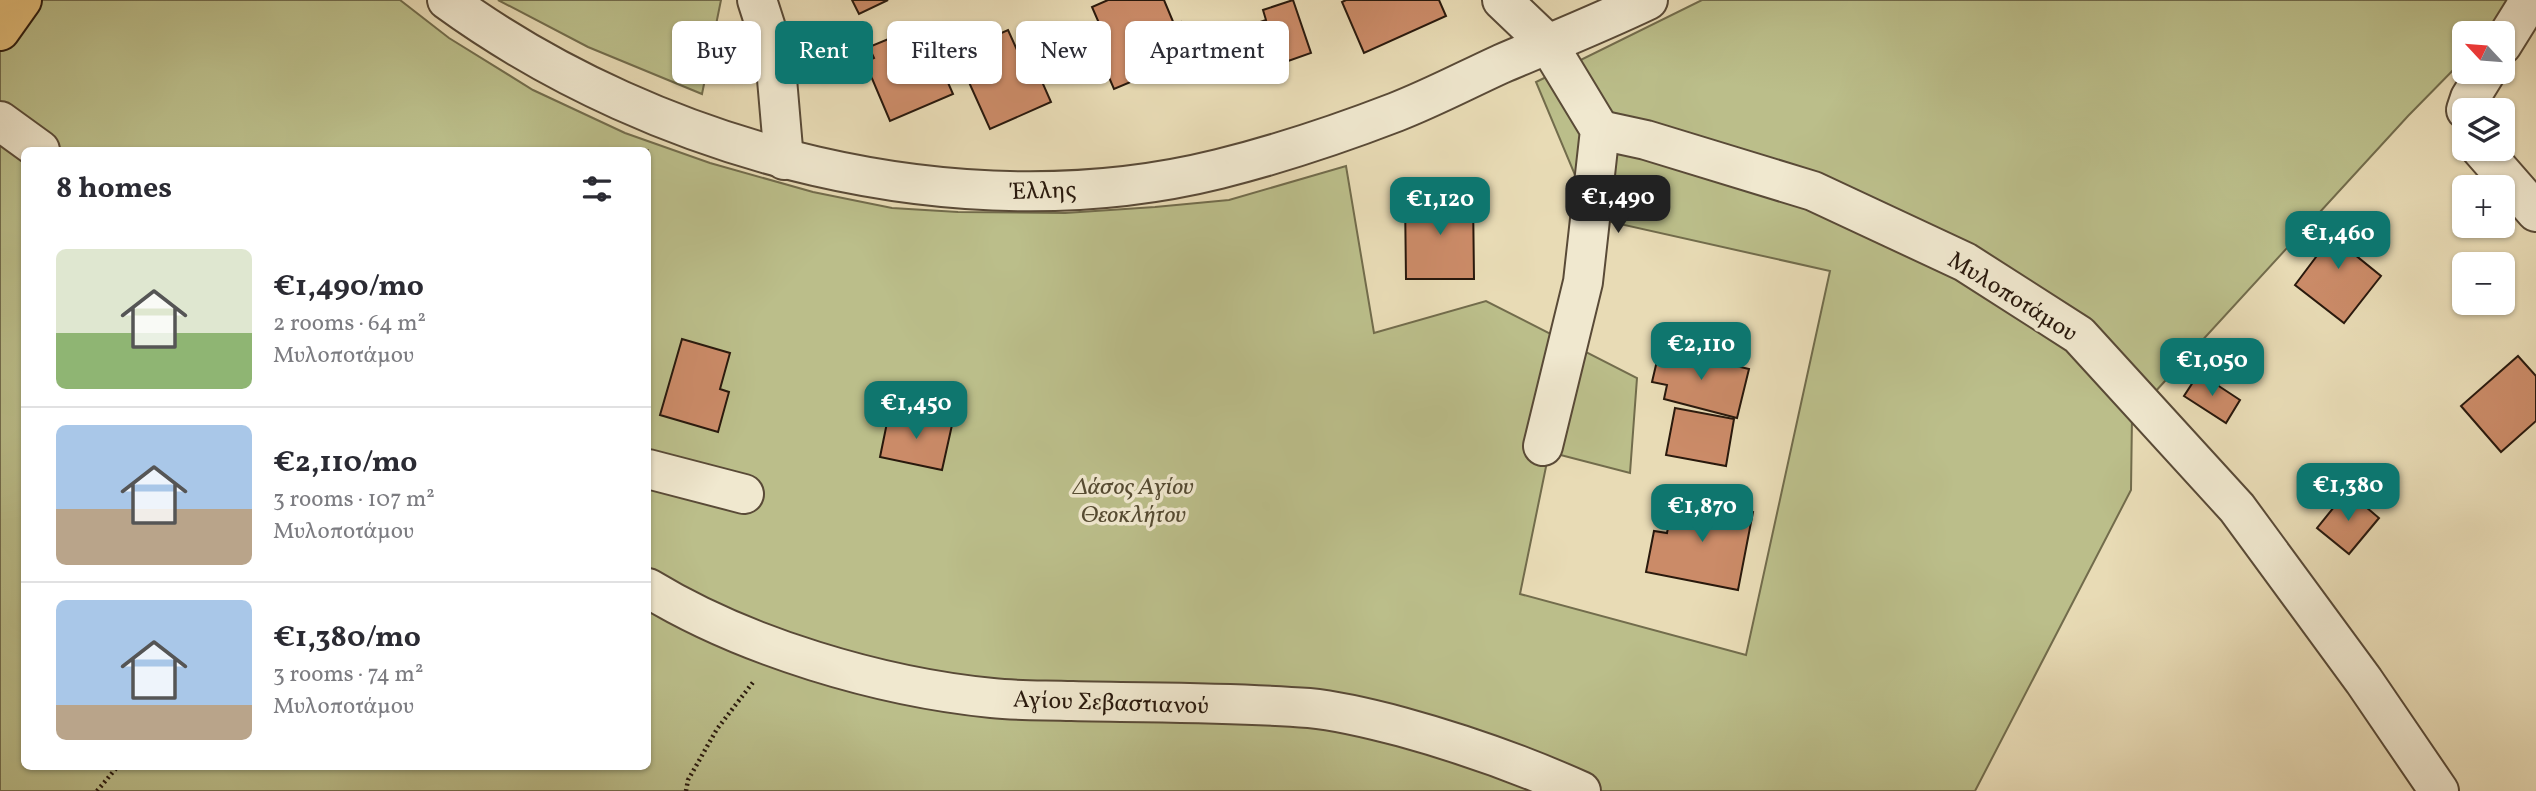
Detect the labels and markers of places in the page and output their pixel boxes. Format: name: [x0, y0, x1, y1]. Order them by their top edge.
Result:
pin: €1,490: [1561, 176, 1675, 235]
pin: €1,120: [1383, 177, 1497, 237]
pin: €1,460: [2281, 212, 2395, 271]
pin: €2,110: [1644, 322, 1758, 382]
pin: €1,050: [2155, 338, 2269, 398]
pin: €1,450: [859, 382, 973, 441]
pin: €1,380: [2291, 463, 2405, 523]
pin: €1,870: [1645, 484, 1759, 544]

